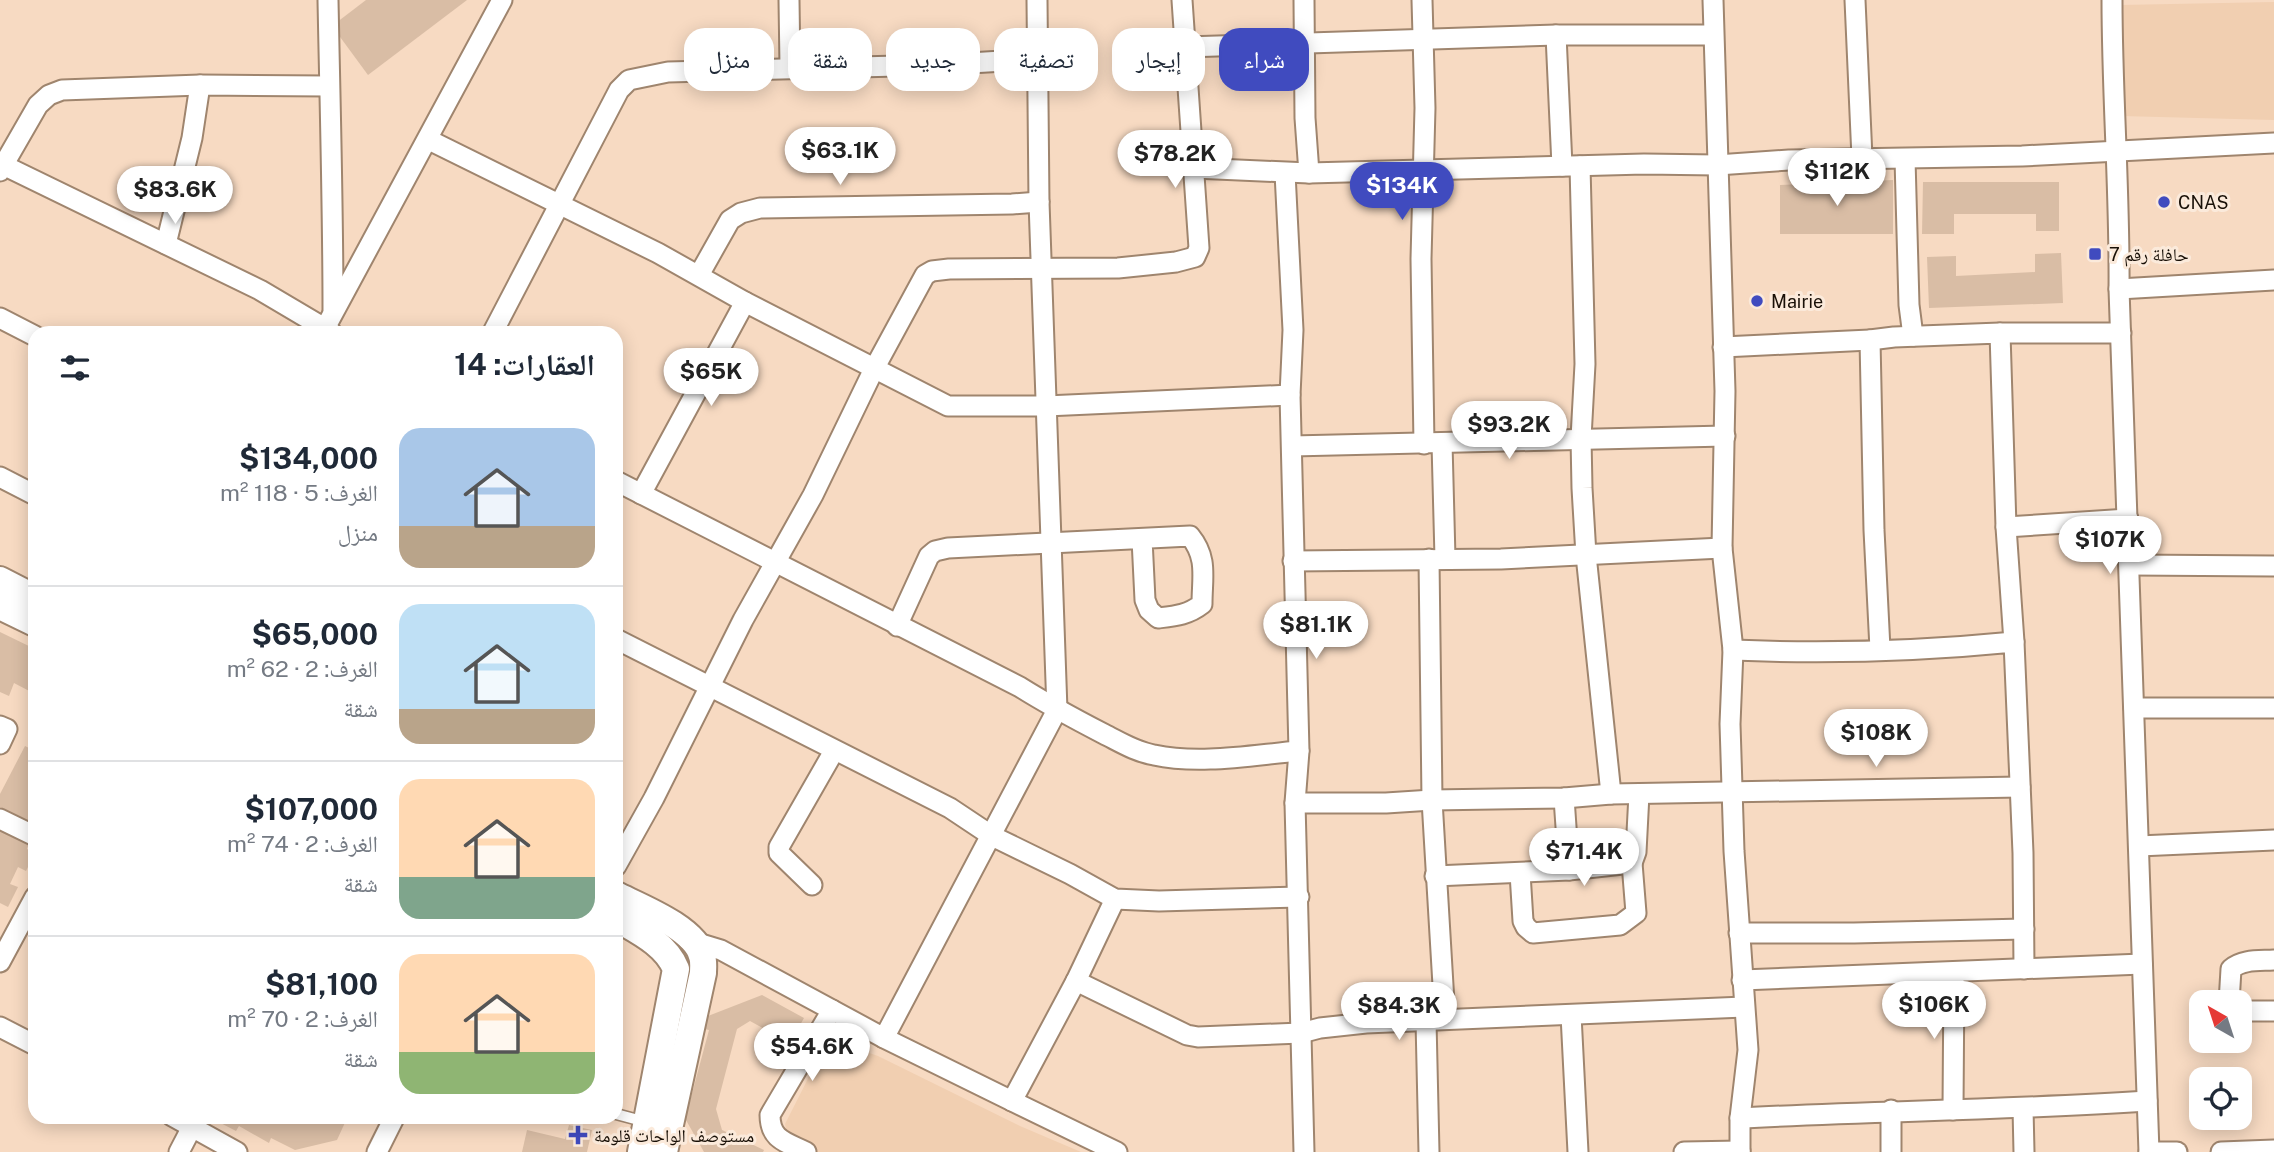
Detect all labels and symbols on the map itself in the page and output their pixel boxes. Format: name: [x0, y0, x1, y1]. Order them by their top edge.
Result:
pin: $63.1K: [783, 128, 897, 187]
pin: $78.2K: [1118, 130, 1232, 190]
pin: $112K: [1788, 148, 1886, 208]
pin: $134K: [1353, 162, 1451, 222]
pin: $83.6K: [118, 166, 232, 226]
place label: CNAS: [2178, 192, 2229, 213]
marker: CNAS: [2156, 194, 2172, 210]
place label: حافلة رقم 7: [2109, 244, 2189, 267]
marker: حافلة رقم 7: [2087, 246, 2103, 262]
place label: Mairie: [1771, 291, 1823, 312]
marker: Mairie: [1749, 293, 1765, 309]
pin: $65K: [670, 348, 752, 408]
pin: $93.2K: [1452, 402, 1566, 461]
pin: $107K: [2061, 516, 2159, 576]
pin: $81.1K: [1259, 602, 1373, 661]
pin: $108K: [1827, 710, 1925, 769]
pin: $71.4K: [1527, 828, 1641, 888]
pin: $84.3K: [1342, 982, 1456, 1042]
pin: $106K: [1885, 982, 1983, 1041]
north arrow: [2189, 990, 2252, 1054]
pin: $54.6K: [755, 1024, 869, 1083]
marker: مستوصف الواحات قلومة: [568, 1125, 588, 1145]
place label: مستوصف الواحات قلومة: [594, 1125, 754, 1146]

